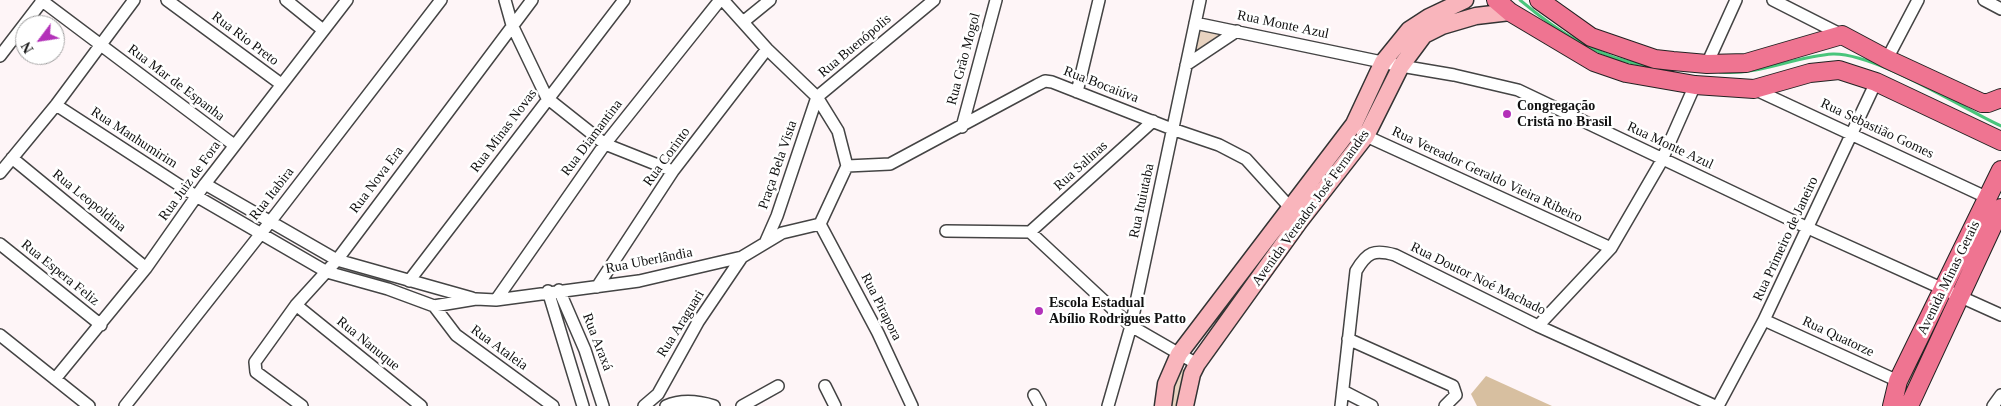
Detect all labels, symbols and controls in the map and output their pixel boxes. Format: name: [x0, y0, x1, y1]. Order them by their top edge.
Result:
street label: Rua Monte Azul: [1236, 7, 1330, 43]
street label: Rua Rio Preto: [208, 8, 282, 70]
street label: Rua Buenópolis: [815, 11, 895, 81]
street label: Rua Grão Mogol: [944, 11, 984, 107]
north arrow: [15, 15, 65, 65]
text: N: [19, 39, 37, 56]
street label: Rua Mar de Espanha: [124, 41, 228, 125]
street label: Rua Bocaiúva: [1061, 63, 1141, 107]
street label: Rua Minas Novas: [467, 86, 541, 176]
street label: Rua Sebastião Gomes: [1818, 95, 1936, 163]
street label: Rua Diamantina: [558, 96, 626, 180]
place label: Congregação Cristã no Brasil: [1517, 98, 1612, 130]
street label: Rua Manhumirim: [88, 104, 180, 172]
marker: Congregação Cristã no Brasil: [1501, 108, 1513, 120]
street label: Praça Bela Vista: [755, 119, 801, 211]
street label: Rua Monte Azul: [1624, 119, 1716, 173]
street label: Rua Vereador Geraldo Vieira Ribeiro: [1389, 123, 1585, 227]
street label: Rua Corinto: [640, 124, 694, 190]
street label: Avenida Vereador José Fernandes: [1249, 127, 1373, 289]
street label: Rua Juiz de Fora: [155, 138, 225, 224]
street label: Rua Salinas: [1051, 138, 1111, 194]
street label: Rua Nova Era: [346, 143, 408, 217]
street label: Rua Ituiutaba: [1126, 162, 1158, 240]
street label: Rua Itabira: [246, 164, 298, 224]
street label: Rua Leopoldina: [49, 166, 129, 236]
street label: Rua Primeiro de Janeiro: [1750, 174, 1822, 304]
street label: Avenida Minas Gerais: [1914, 218, 1984, 338]
street label: Rua Espera Feliz: [18, 236, 102, 310]
street label: Rua Doutor Noé Machado: [1408, 239, 1548, 319]
street label: Rua Uberlândia: [604, 244, 694, 278]
street label: Rua Pirapora: [857, 270, 905, 344]
street label: Rua Araguari: [654, 287, 708, 361]
place label: Escola Estadual Abílio Rodrigues Patto: [1049, 295, 1186, 328]
marker: Escola Estadual Abílio Rodrigues Patto: [1033, 305, 1045, 317]
street label: Rua Araxá: [578, 311, 616, 373]
street label: Rua Nanuque: [333, 313, 403, 375]
street label: Rua Quatorze: [1799, 313, 1877, 361]
street label: Rua Ataleia: [467, 322, 531, 374]

